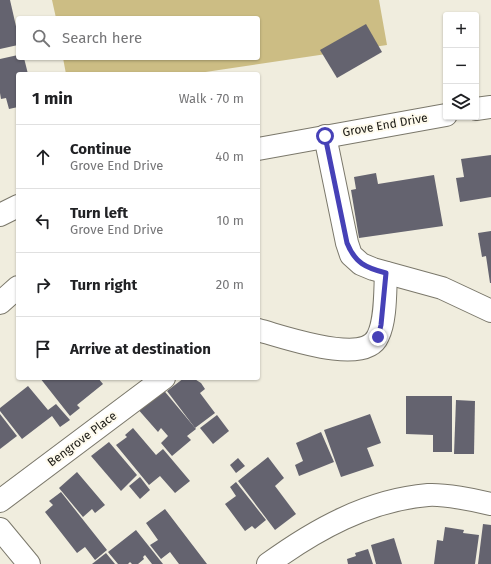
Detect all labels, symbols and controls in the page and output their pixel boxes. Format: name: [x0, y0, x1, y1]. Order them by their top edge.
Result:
map controls: [443, 12, 479, 120]
button: +: [443, 12, 479, 48]
search box: [16, 16, 260, 60]
icon: search: [30, 27, 52, 49]
text: Search here: [62, 29, 142, 47]
button: −: [443, 48, 479, 84]
button: layers: [443, 84, 479, 120]
text: 1 min: [32, 88, 73, 109]
text: Walk · 70 m: [179, 91, 244, 106]
street label: Grove End Drive: [341, 111, 429, 139]
route start: [316, 127, 334, 145]
text: Continue: [70, 140, 131, 158]
icon: ahead: [32, 146, 54, 168]
text: 40 m: [215, 149, 244, 164]
text: Grove End Drive: [70, 158, 163, 173]
text: Turn left: [70, 204, 128, 222]
icon: left: [32, 210, 54, 232]
text: 10 m: [217, 213, 244, 228]
text: Grove End Drive: [70, 222, 163, 237]
icon: right: [32, 274, 54, 296]
text: Turn right: [70, 276, 137, 294]
text: 20 m: [216, 277, 244, 292]
route end: [369, 328, 387, 346]
icon: arrive: [32, 338, 54, 360]
text: Arrive at destination: [70, 340, 211, 358]
street label: Bengrove Place: [45, 408, 119, 470]

